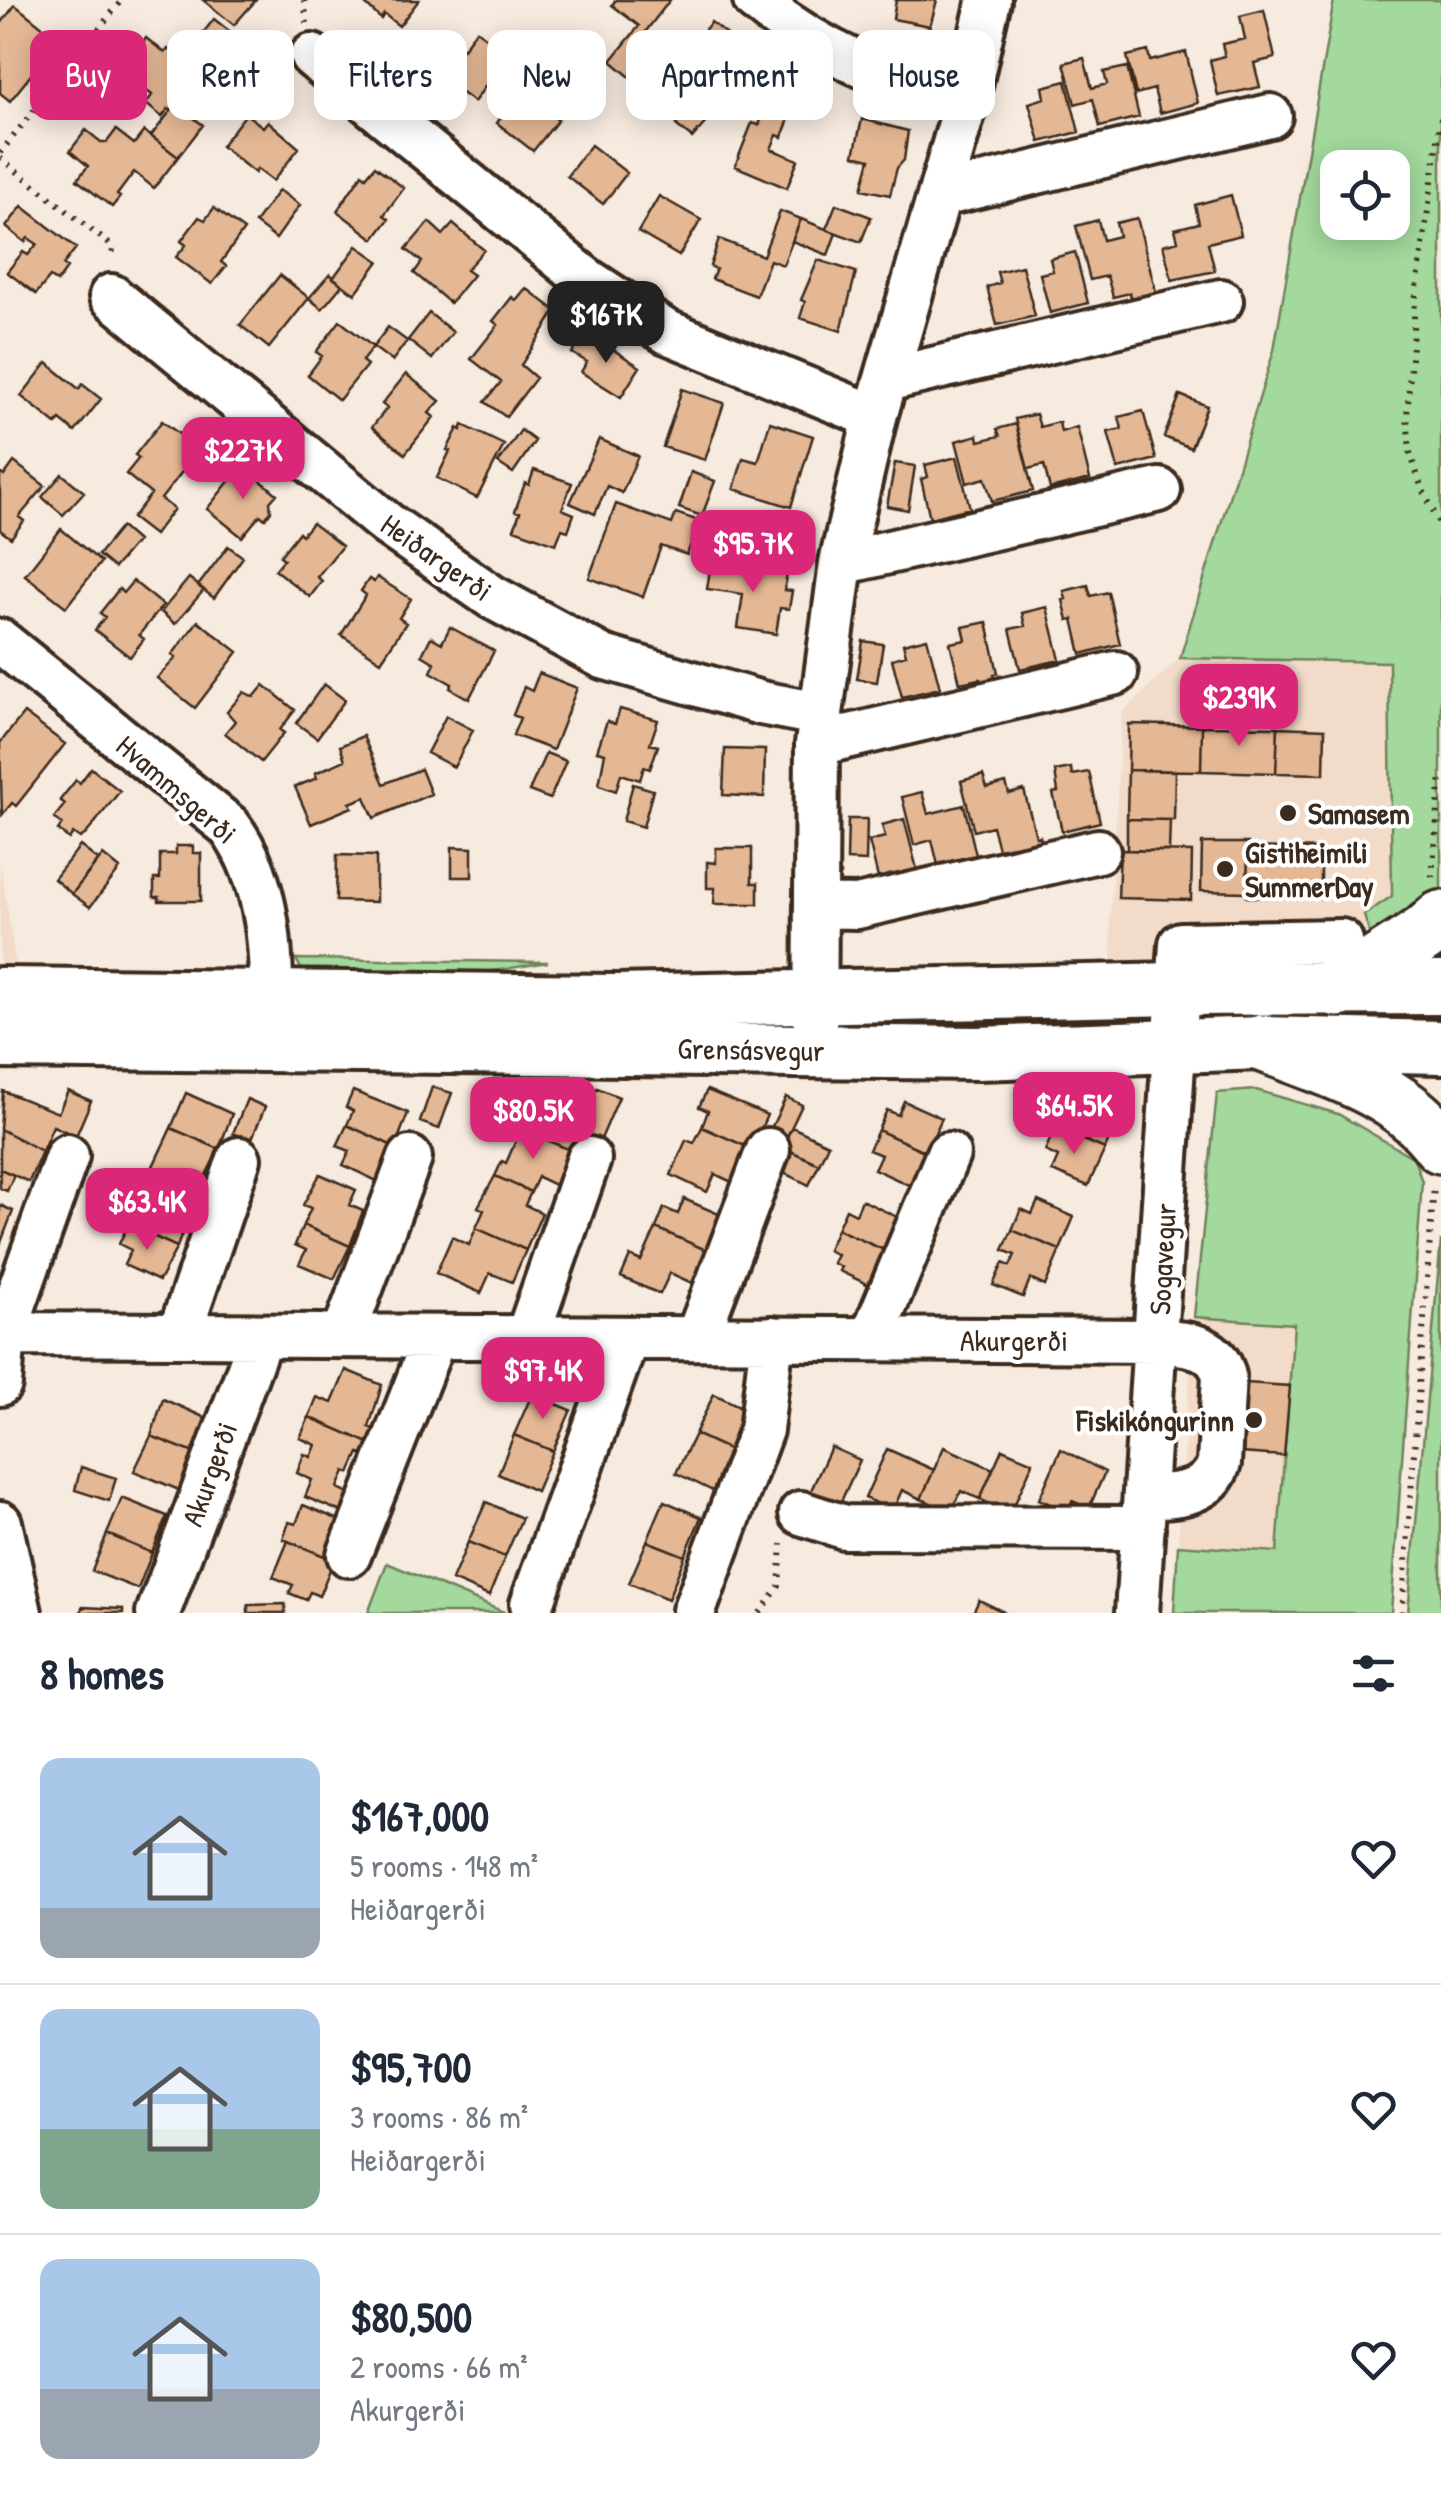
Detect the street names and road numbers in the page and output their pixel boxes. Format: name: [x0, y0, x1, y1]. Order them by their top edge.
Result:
street label: Heiðargerði: [373, 504, 501, 610]
street label: Hvammsgerði: [108, 725, 246, 853]
street label: Grensásvegur: [677, 1028, 825, 1070]
street label: Sogavegur: [1139, 1202, 1185, 1316]
street label: Akurgerði: [960, 1320, 1068, 1360]
street label: Akurgerði: [172, 1416, 246, 1532]

